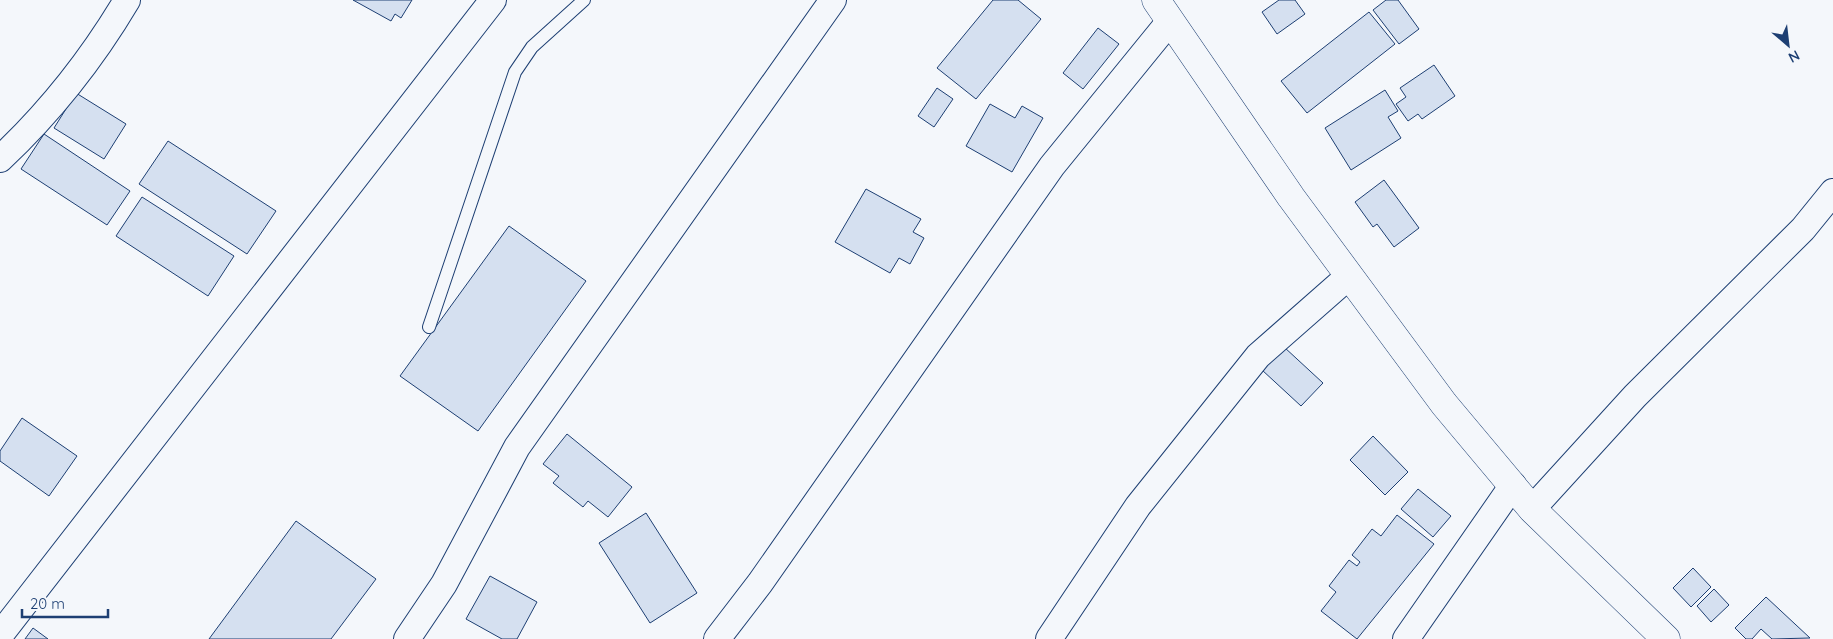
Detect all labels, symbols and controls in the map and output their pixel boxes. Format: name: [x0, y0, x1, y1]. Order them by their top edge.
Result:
north arrow: [1763, 20, 1813, 70]
text: N: [1785, 46, 1803, 67]
scale bar: [22, 586, 109, 618]
text: 20 m: [30, 594, 65, 613]

